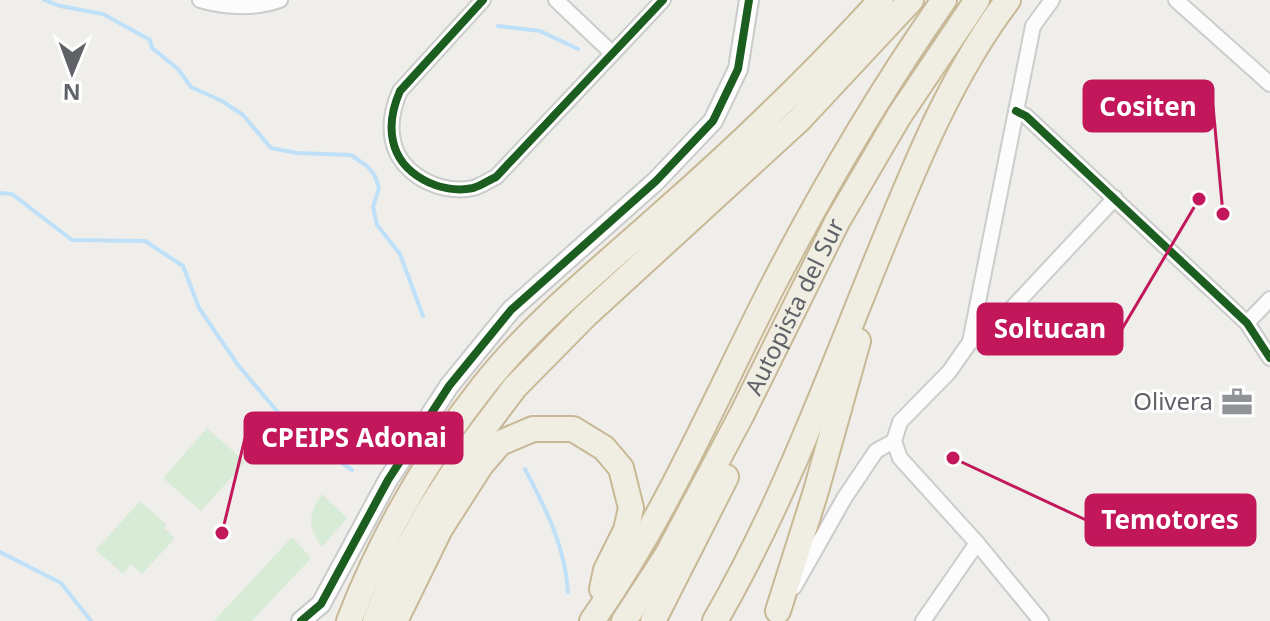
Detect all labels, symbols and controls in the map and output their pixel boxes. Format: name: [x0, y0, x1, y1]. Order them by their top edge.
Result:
north arrow: [32, 32, 112, 112]
text: N: [62, 78, 81, 108]
callout: Cositen: [1084, 81, 1213, 131]
text: Cositen: [1099, 88, 1197, 124]
street label: Autopista del Sur: [736, 212, 851, 400]
callout: Soltucan: [978, 304, 1122, 354]
text: Soltucan: [994, 310, 1106, 346]
place label: Olivera: [1133, 384, 1213, 417]
office icon: Olivera: [1220, 385, 1254, 419]
callout: CPEIPS Adonai: [245, 413, 462, 463]
text: CPEIPS Adonai: [261, 419, 447, 455]
callout: Temotores: [1086, 495, 1255, 545]
text: Temotores: [1101, 501, 1239, 537]

